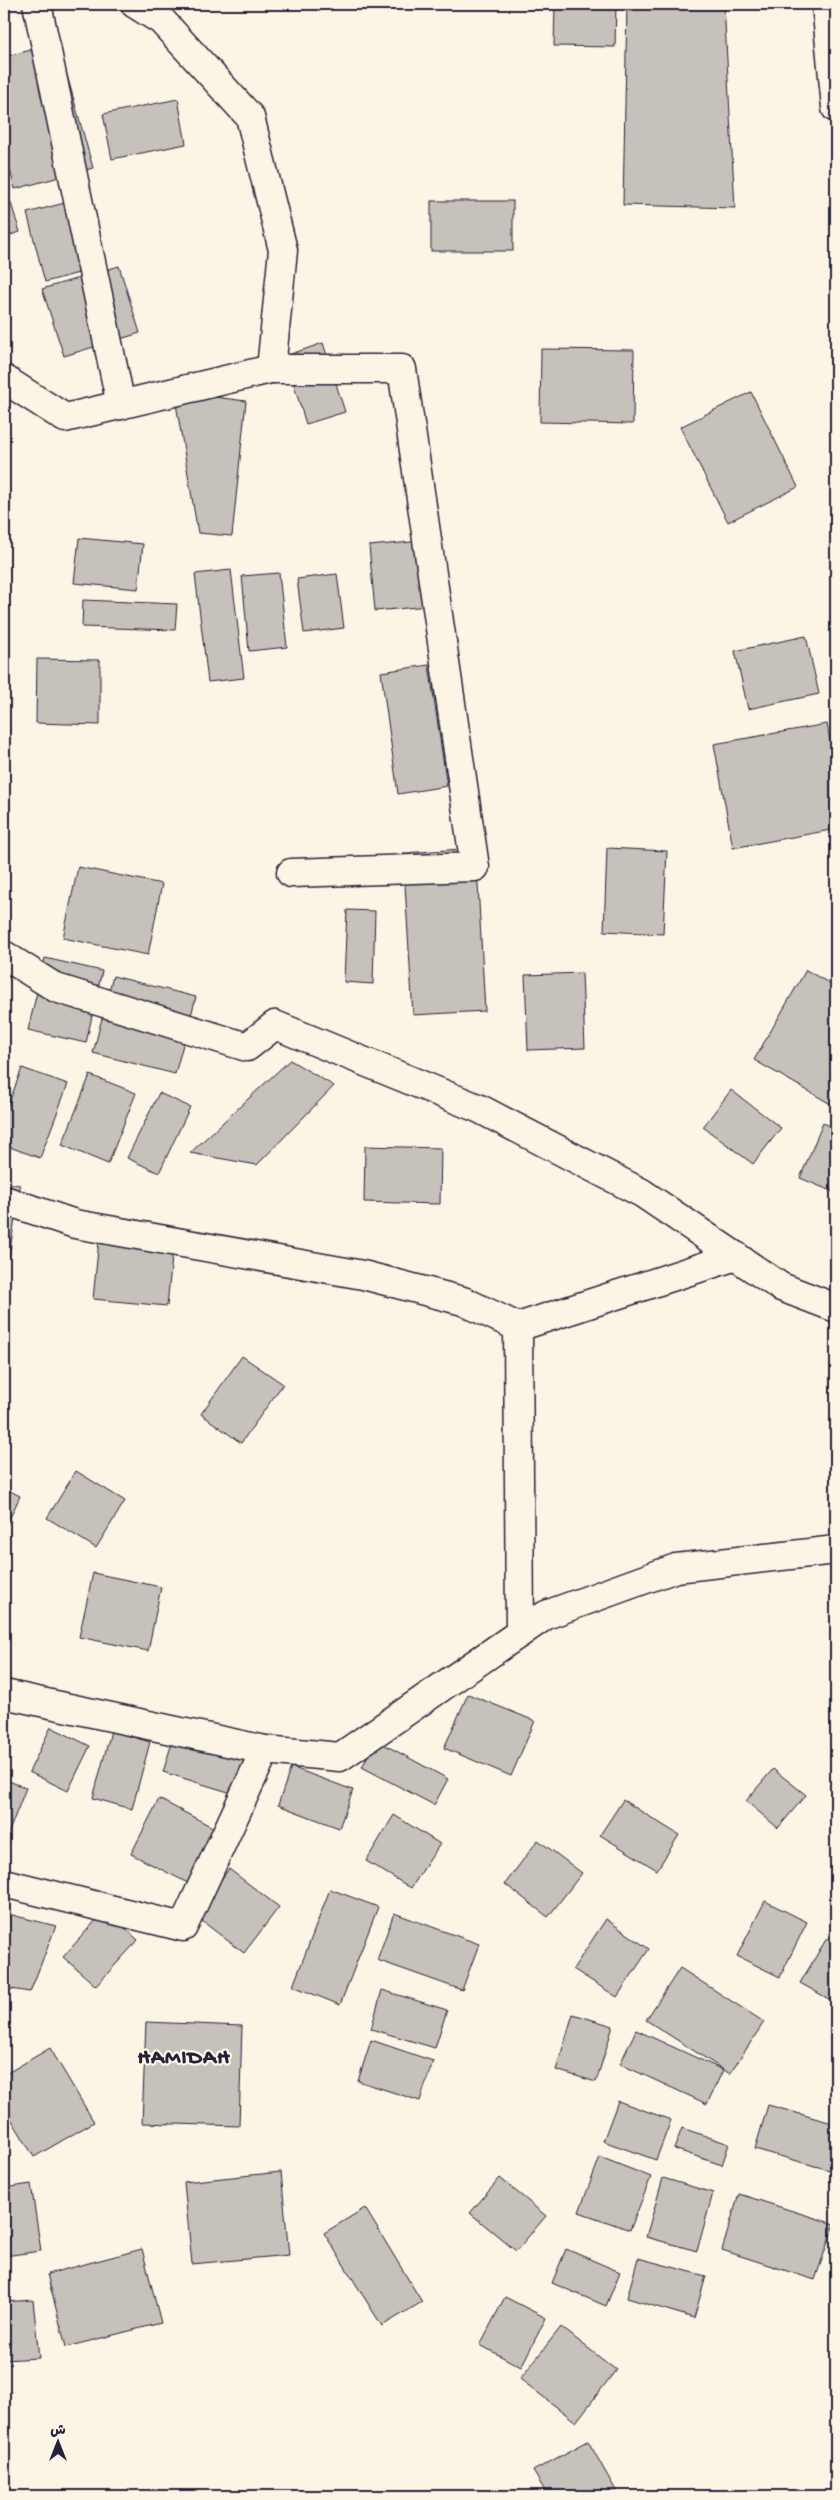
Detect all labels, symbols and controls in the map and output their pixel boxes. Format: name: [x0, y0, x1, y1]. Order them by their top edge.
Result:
district label: HAMIDAH: [138, 2046, 231, 2072]
north arrow: [32, 2418, 82, 2468]
text: ش: [50, 2423, 66, 2440]

